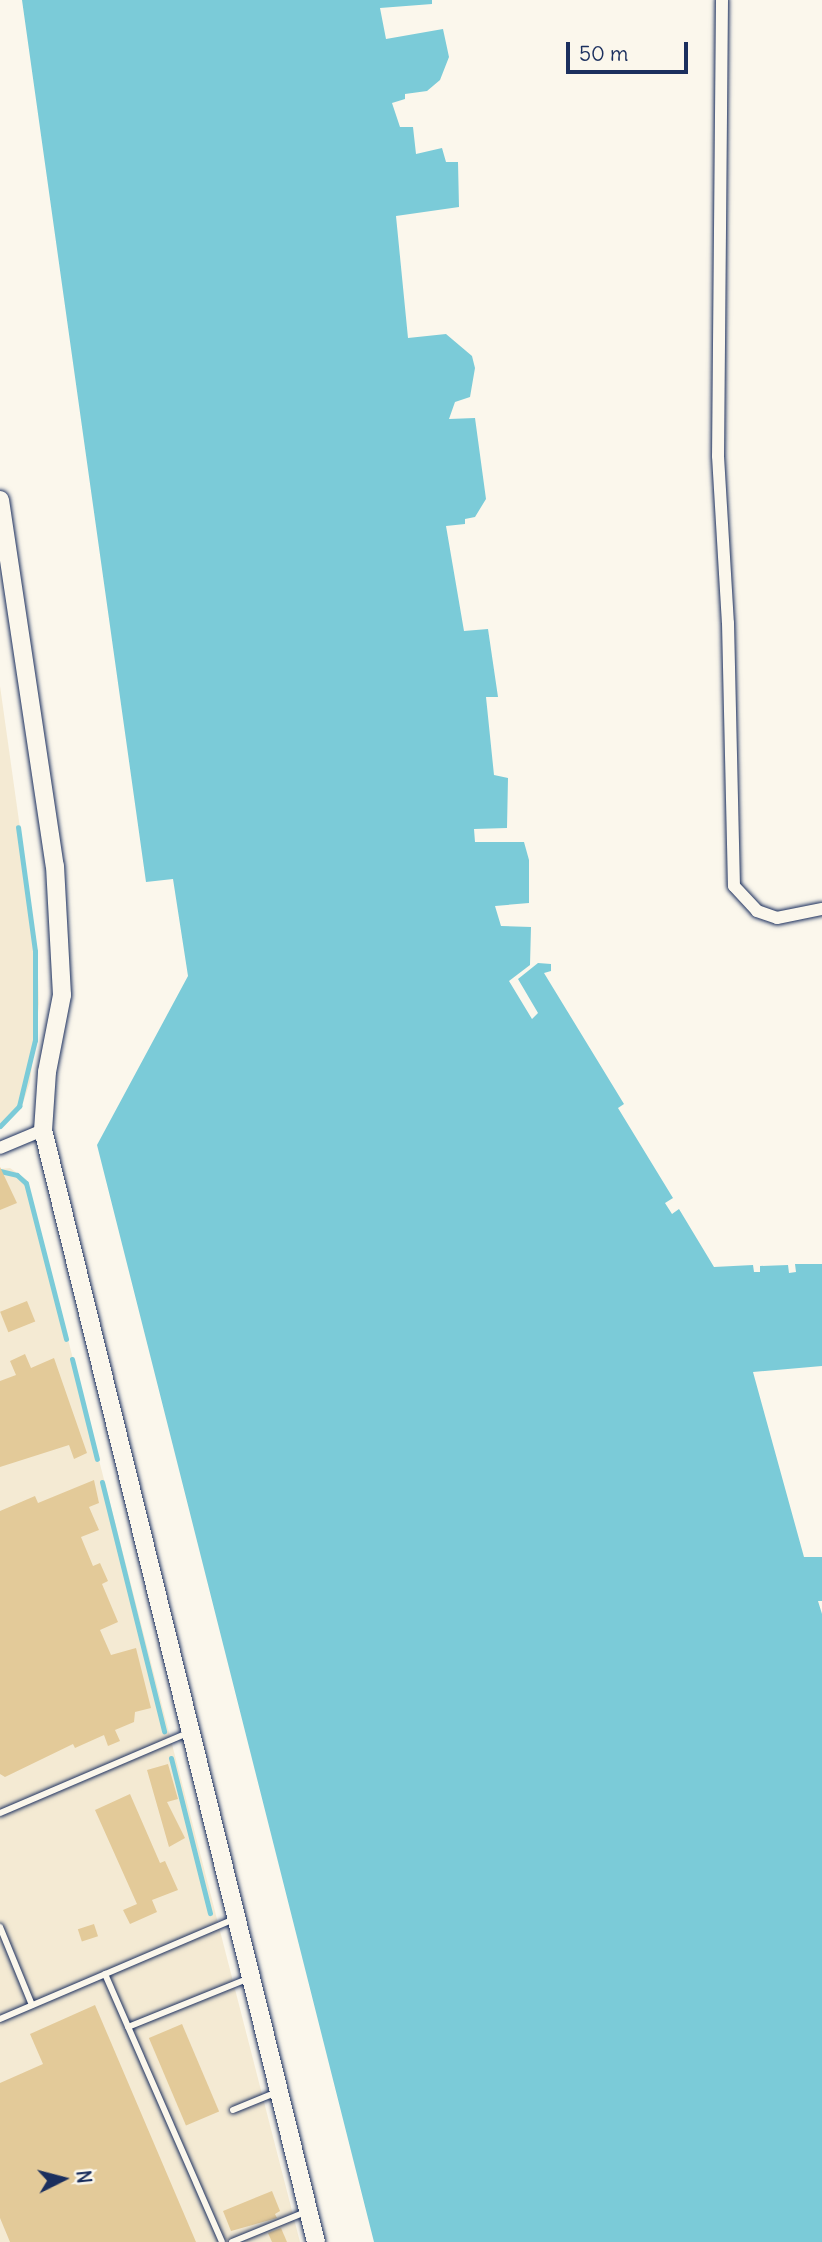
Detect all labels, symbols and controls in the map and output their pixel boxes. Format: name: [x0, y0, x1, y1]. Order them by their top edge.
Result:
scale bar: [570, 28, 692, 72]
text: 50 m: [579, 40, 628, 67]
north arrow: [28, 2144, 98, 2214]
text: N: [71, 2169, 97, 2185]

